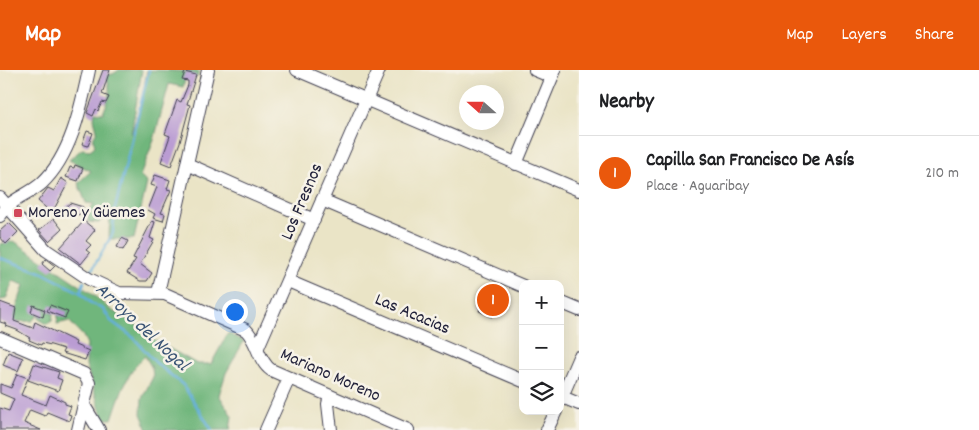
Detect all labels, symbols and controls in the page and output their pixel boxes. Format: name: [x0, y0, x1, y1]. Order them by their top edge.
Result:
text: Map: [25, 18, 61, 52]
text: Map: [786, 23, 813, 48]
text: Layers: [841, 23, 887, 48]
text: Share: [915, 23, 954, 48]
north arrow: [459, 85, 504, 130]
text: Nearby: [599, 88, 654, 118]
text: Capilla San Francisco De Asís: [646, 148, 854, 175]
street label: Los Fresnos: [276, 160, 330, 244]
text: 1: [613, 162, 617, 185]
text: 210 m: [925, 162, 959, 185]
text: Place · Aguaribay: [646, 175, 749, 198]
place label: Moreno y Güemes: [28, 201, 146, 226]
marker: Moreno y Güemes: [12, 207, 24, 219]
water label: Arroyo del Nogal: [88, 277, 195, 380]
map controls: [519, 280, 564, 415]
button: +: [519, 280, 564, 325]
pin: 1: [477, 281, 509, 319]
street label: Las Acacias: [370, 288, 454, 342]
your location: [222, 299, 248, 325]
button: −: [519, 325, 564, 370]
street label: Mariano Moreno: [276, 343, 384, 409]
button: layers: [519, 370, 564, 415]

